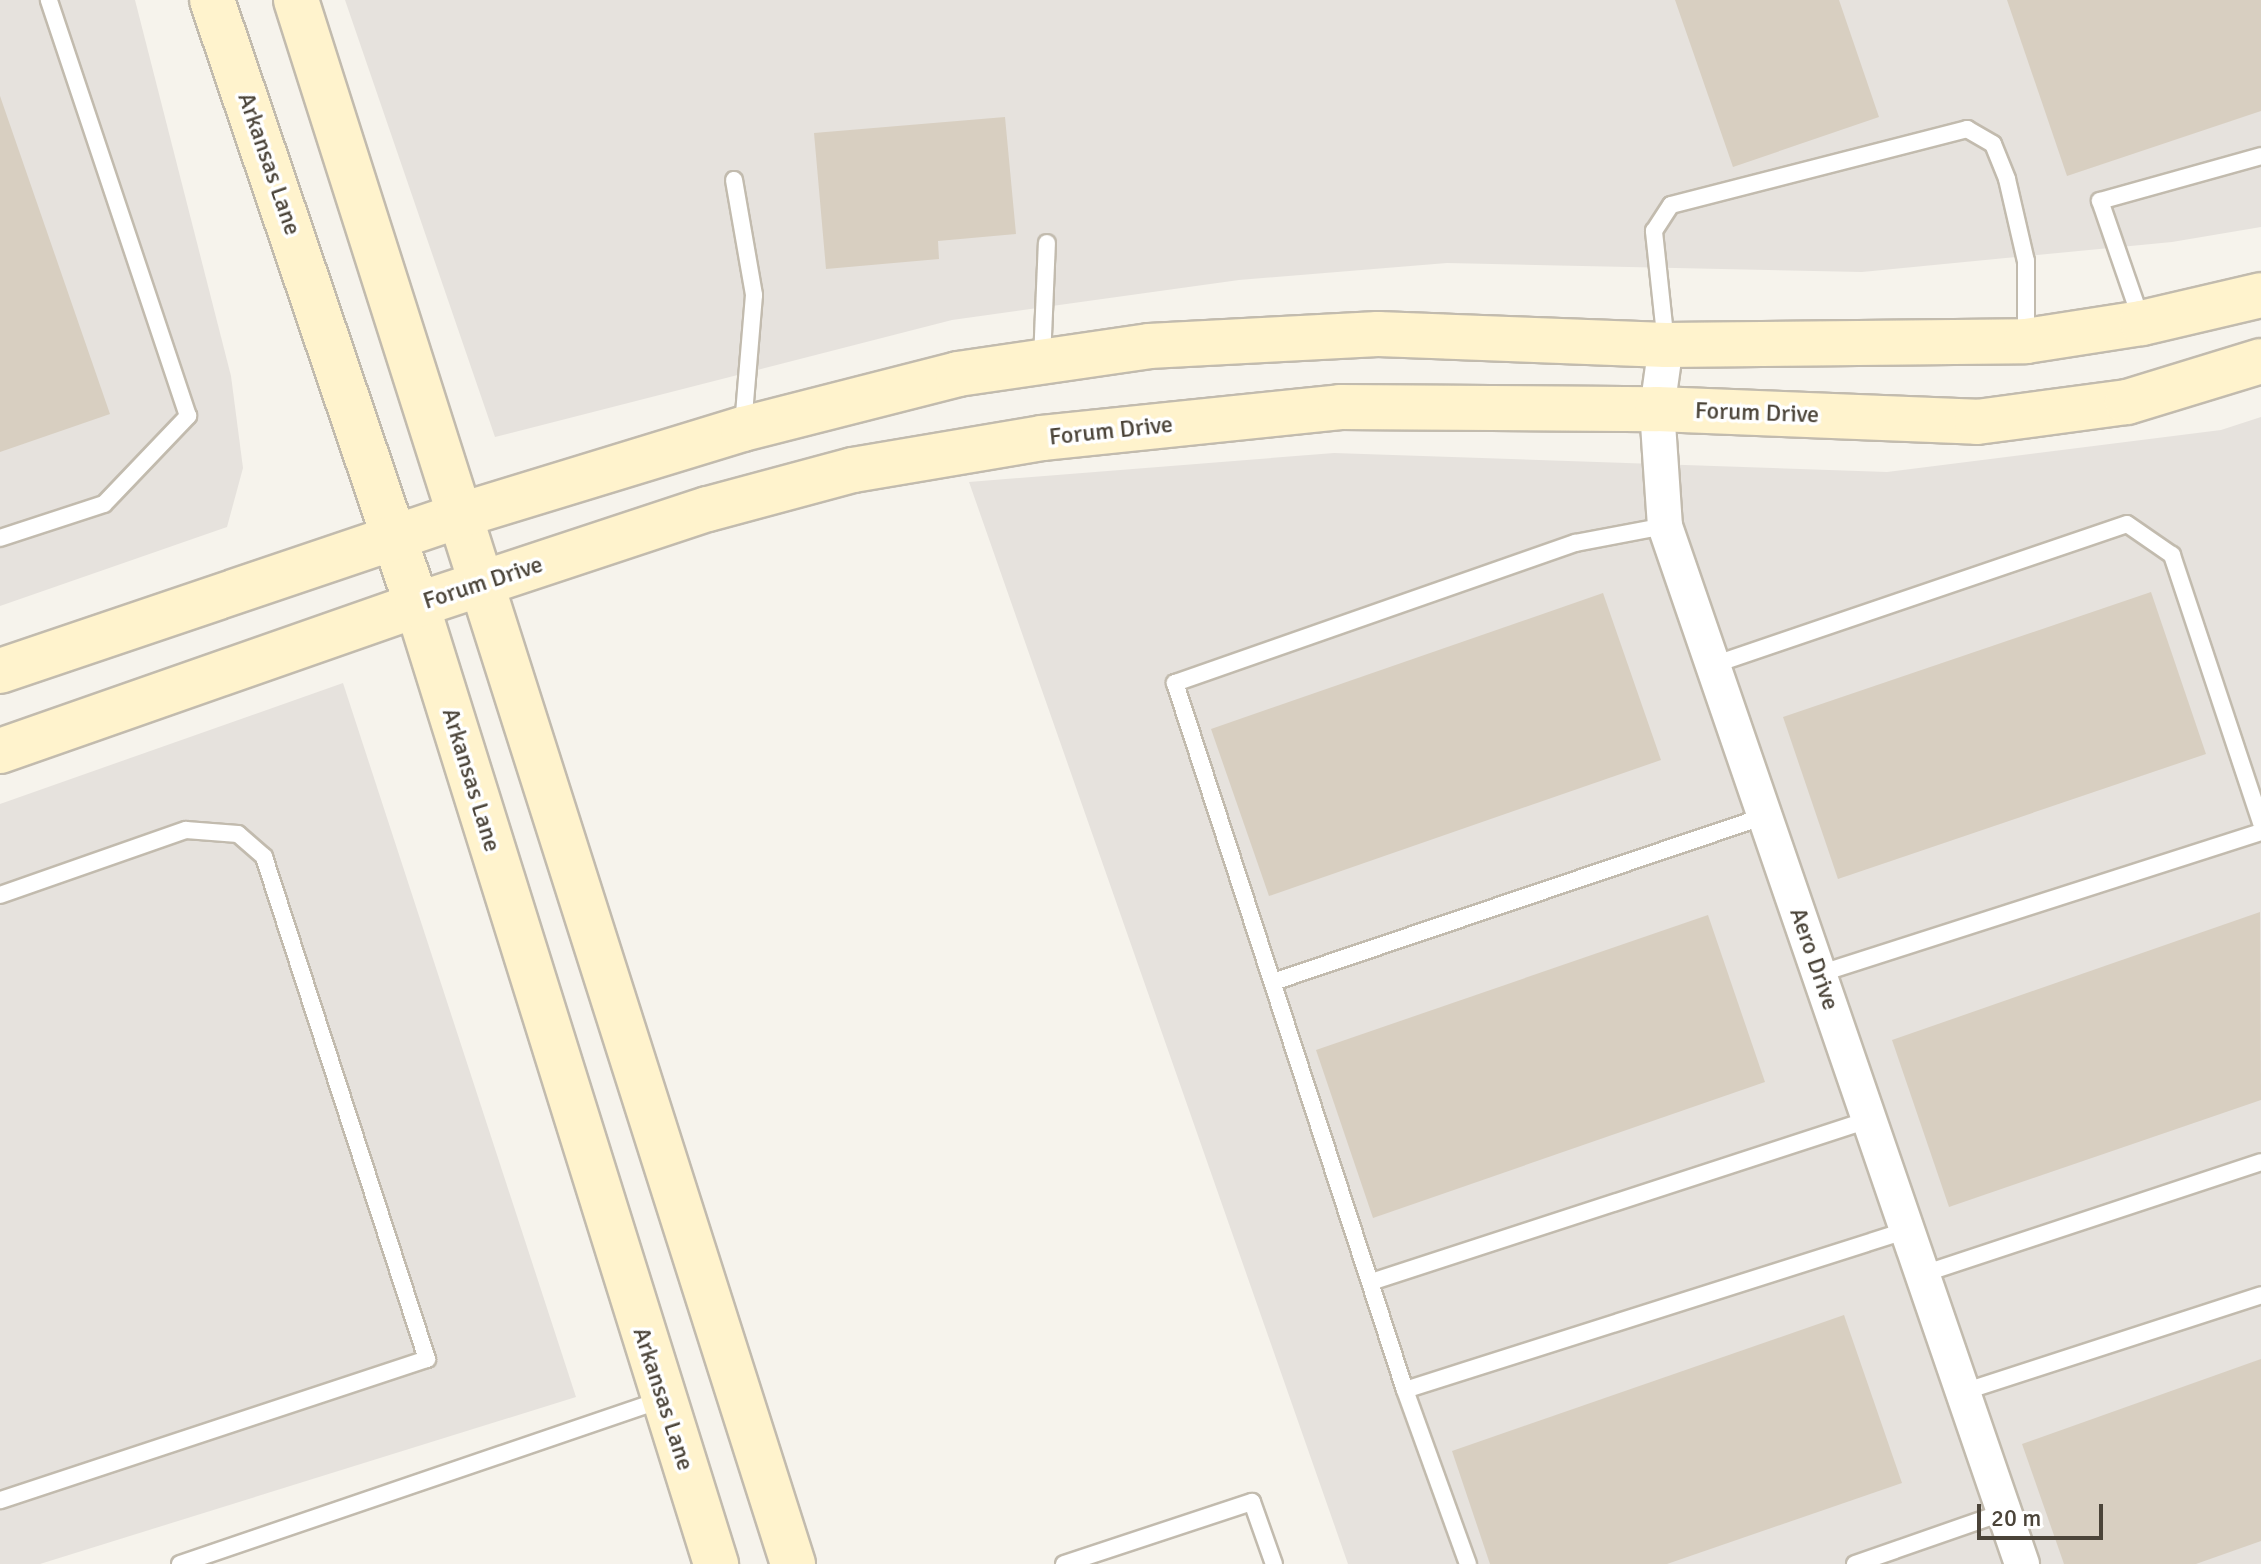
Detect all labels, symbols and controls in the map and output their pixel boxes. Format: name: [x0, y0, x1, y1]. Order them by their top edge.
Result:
street label: Arkansas Lane: [231, 89, 307, 239]
street label: Forum Drive: [1694, 396, 1820, 430]
street label: Forum Drive: [1048, 410, 1174, 452]
street label: Forum Drive: [419, 550, 547, 616]
street label: Arkansas Lane: [435, 705, 507, 855]
street label: Aero Drive: [1783, 904, 1845, 1014]
street label: Arkansas Lane: [626, 1324, 700, 1474]
scale bar: [1981, 1488, 2107, 1538]
text: 20 m: [1991, 1503, 2041, 1533]

